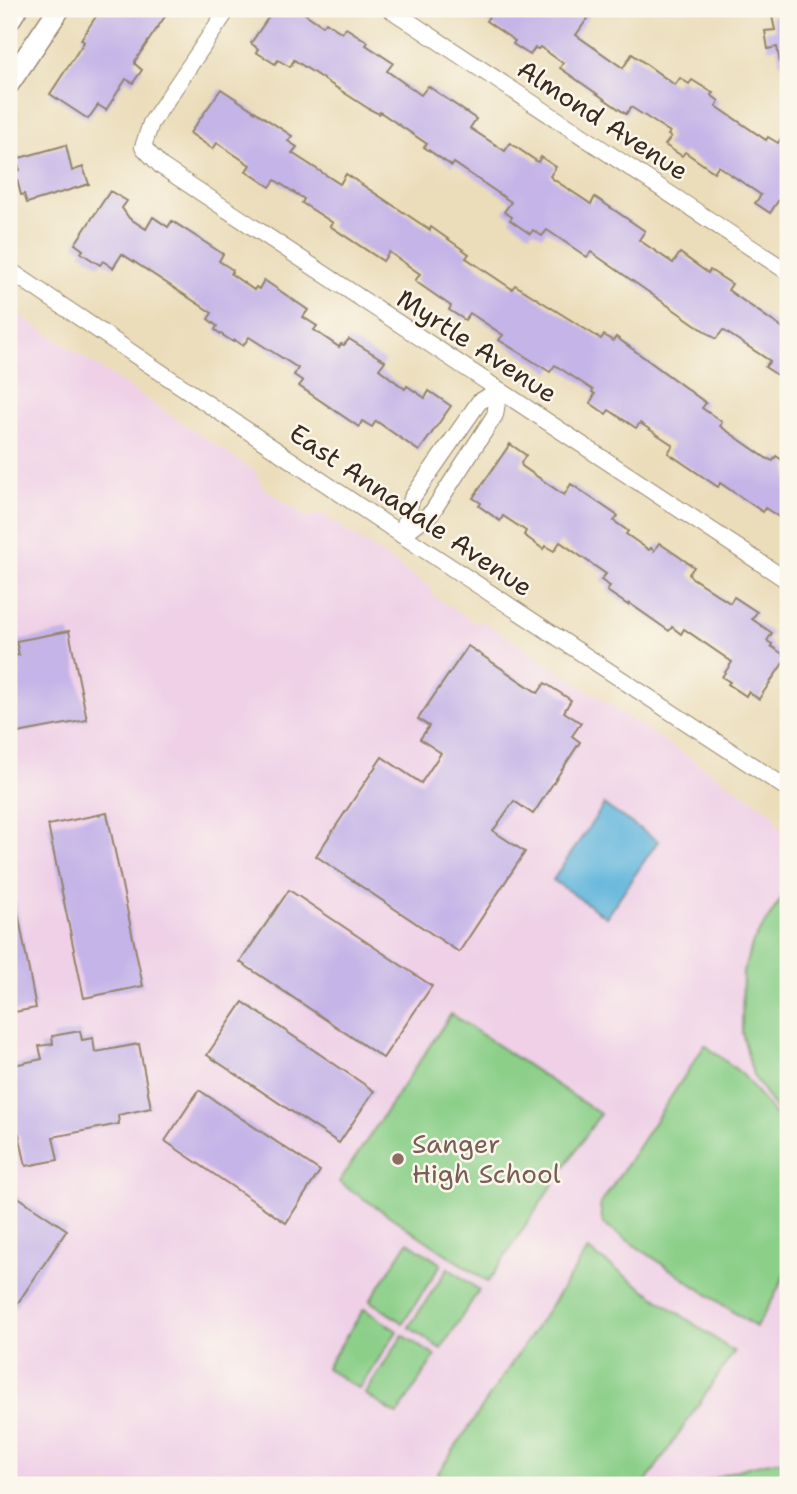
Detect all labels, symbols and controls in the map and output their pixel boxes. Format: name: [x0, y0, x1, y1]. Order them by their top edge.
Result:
street label: Almond Avenue: [511, 51, 696, 188]
street label: Myrtle Avenue: [390, 281, 564, 411]
street label: East Annadale Avenue: [283, 415, 540, 604]
place label: Sanger High School: [412, 1126, 561, 1191]
marker: Sanger High School: [390, 1151, 406, 1167]

